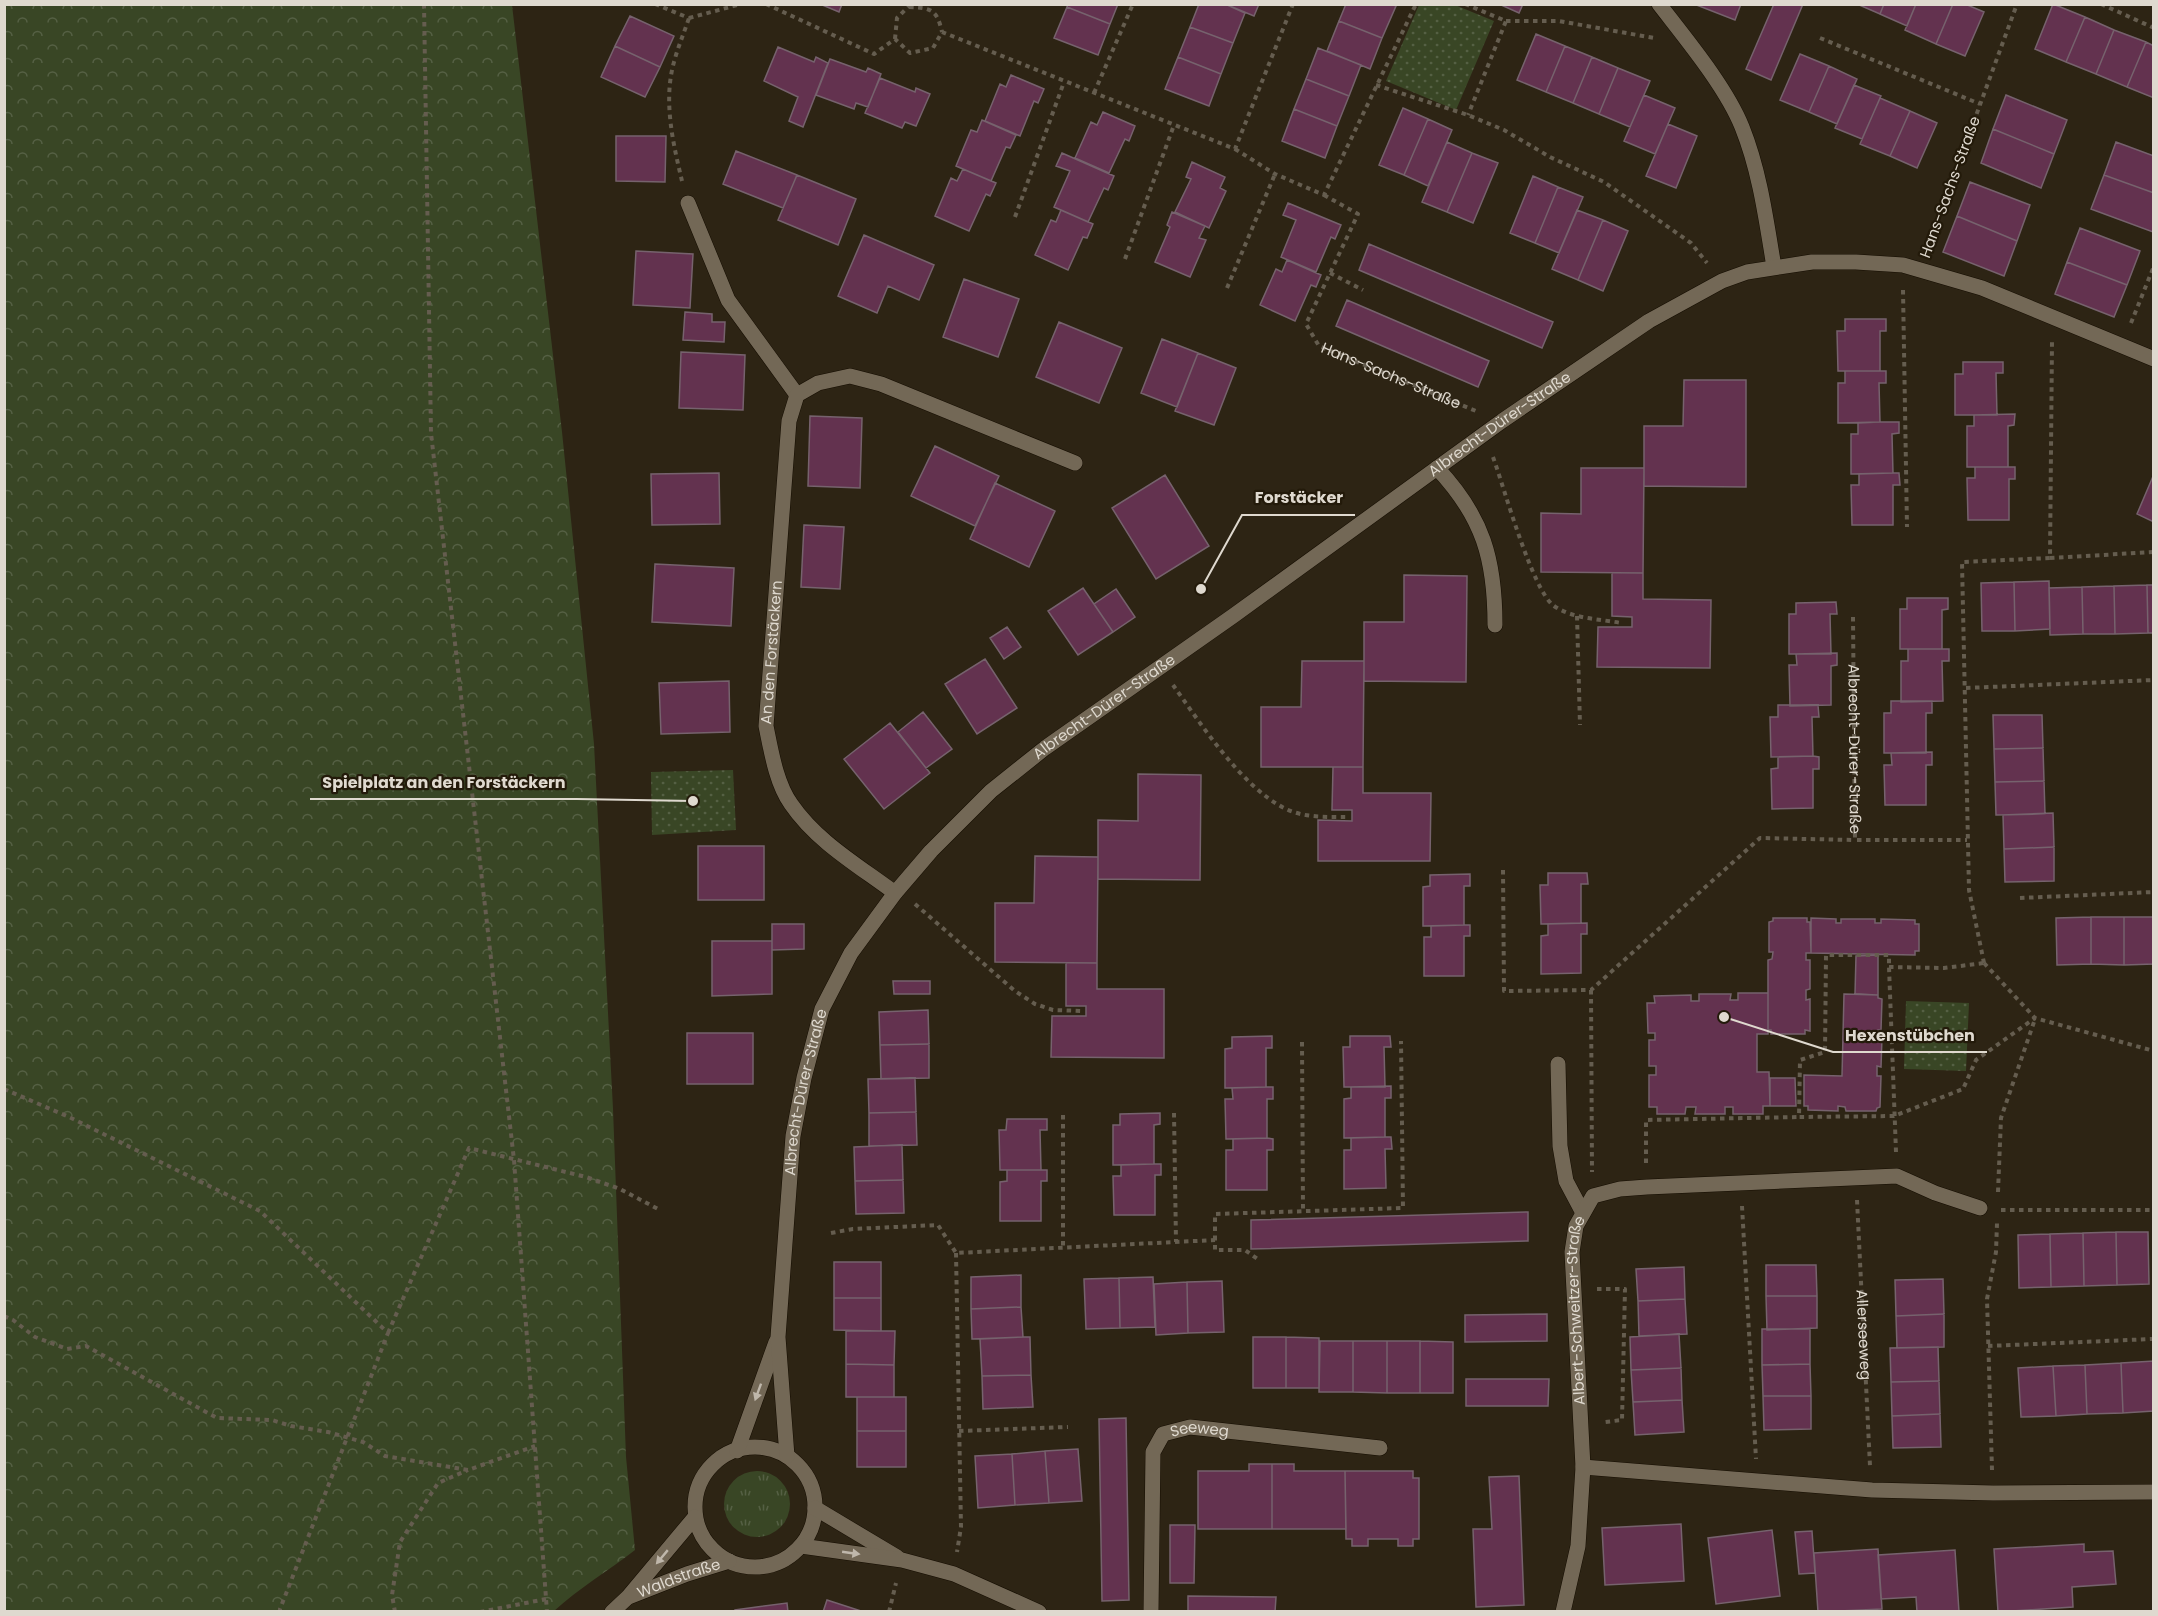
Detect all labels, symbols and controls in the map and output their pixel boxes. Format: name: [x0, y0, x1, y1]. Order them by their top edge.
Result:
street label: Hans-Sachs-Straße: [1914, 113, 1985, 261]
street label: Hans-Sachs-Straße: [1318, 337, 1464, 414]
street label: Albrecht-Dürer-Straße: [1424, 366, 1575, 481]
callout: Forstäcker: [1242, 481, 1355, 515]
text: Forstäcker: [1255, 486, 1343, 509]
street label: An den Forstäckern: [755, 579, 787, 725]
street label: Albrecht-Dürer-Straße: [1028, 649, 1179, 764]
street label: Albrecht-Dürer-Straße: [1843, 664, 1866, 834]
callout: Spielplatz an den Forstäckern: [310, 765, 577, 799]
text: Spielplatz an den Forstäckern: [322, 771, 566, 794]
street label: Albrecht-Dürer-Straße: [779, 1006, 832, 1176]
callout: Hexenstübchen: [1833, 1018, 1987, 1052]
text: Hexenstübchen: [1845, 1024, 1975, 1047]
street label: Albert-Schweitzer-Straße: [1561, 1211, 1590, 1406]
street label: Allerseeweg: [1851, 1289, 1877, 1381]
one-way arrow: [753, 1383, 763, 1401]
street label: Seeweg: [1168, 1416, 1230, 1442]
one-way arrow: [655, 1549, 668, 1565]
one-way arrow: [842, 1549, 861, 1558]
street label: Waldstraße: [634, 1553, 723, 1603]

